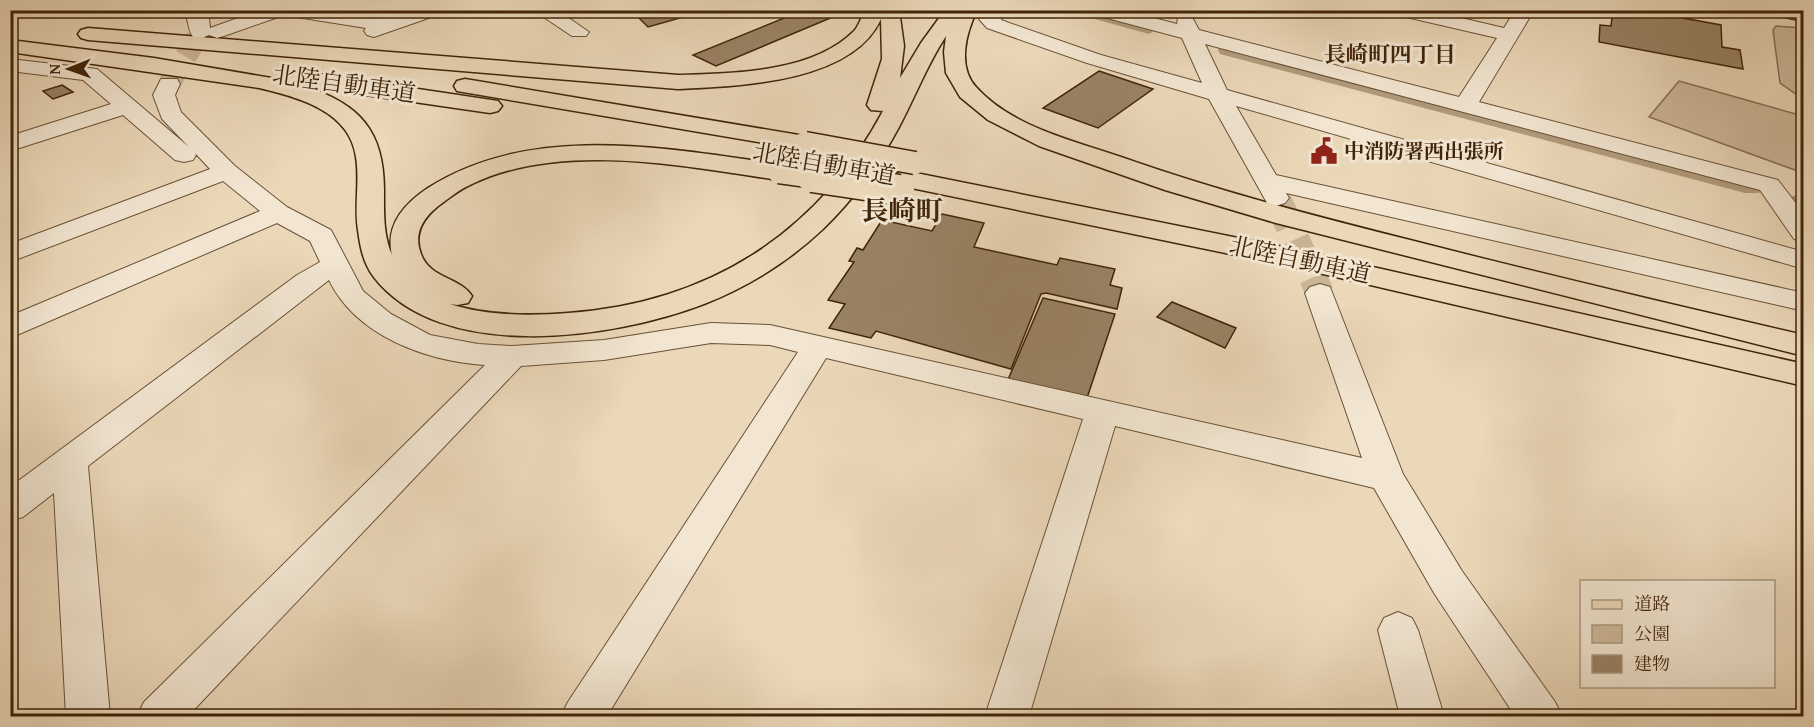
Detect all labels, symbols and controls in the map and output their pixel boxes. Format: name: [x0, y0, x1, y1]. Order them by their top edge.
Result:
district label: 長崎町四丁目: [1324, 38, 1456, 70]
north arrow: [39, 39, 99, 99]
street label: 北陸自動車道: [270, 56, 418, 111]
text: N: [42, 63, 66, 75]
street label: 北陸自動車道: [750, 134, 898, 193]
public building icon: 中消防署西出張所: [1309, 136, 1339, 166]
place label: 中消防署西出張所: [1344, 136, 1504, 165]
district label: 長崎町: [862, 190, 943, 230]
street label: 北陸自動車道: [1226, 227, 1374, 292]
legend: [1580, 580, 1775, 688]
text: 道路: [1634, 590, 1670, 617]
text: 公園: [1634, 620, 1670, 647]
text: 建物: [1634, 650, 1670, 677]

